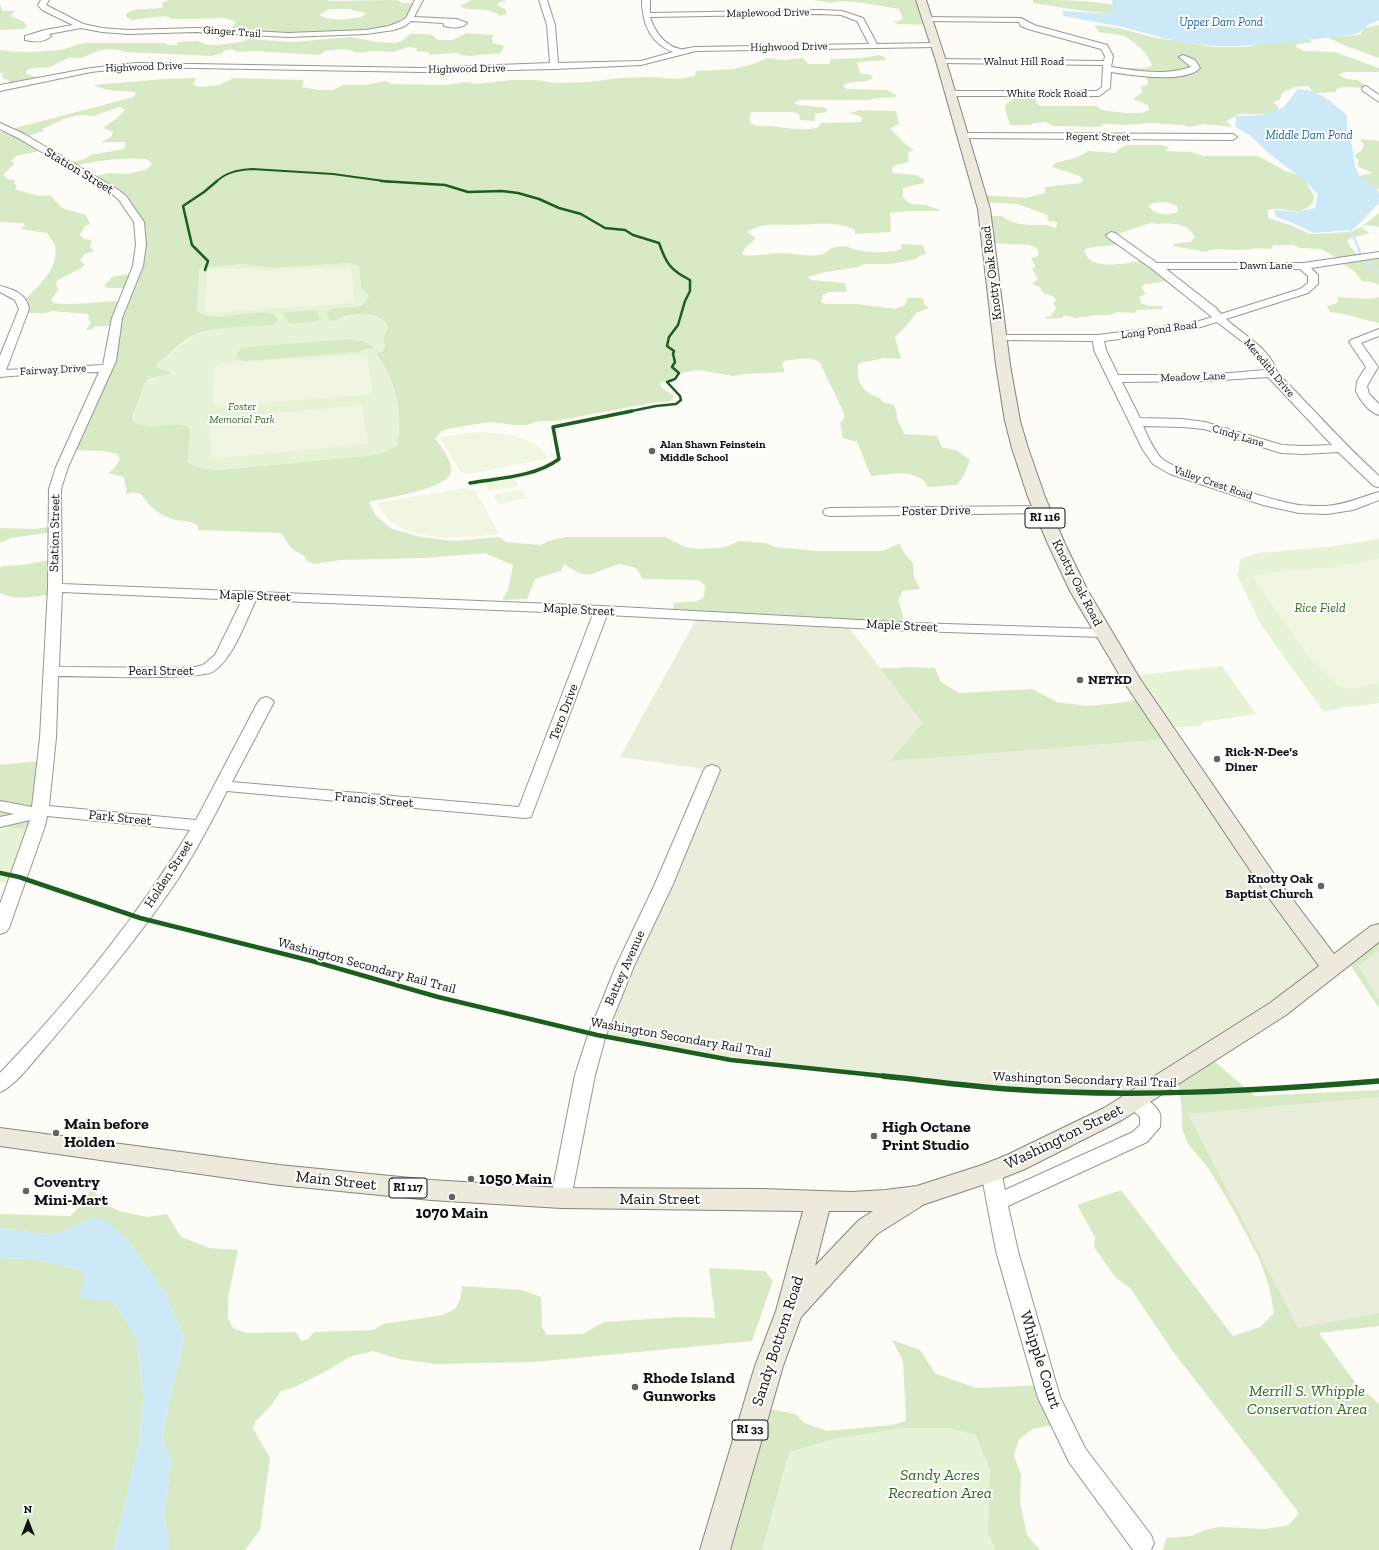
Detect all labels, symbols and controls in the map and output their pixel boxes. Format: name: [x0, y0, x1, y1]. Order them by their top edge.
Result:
street label: Maplewood Drive: [726, 6, 810, 20]
water label: Upper Dam Pond: [1179, 16, 1263, 30]
street label: Ginger Trail: [203, 23, 261, 41]
street label: Highwood Drive: [750, 40, 828, 54]
street label: Walnut Hill Road: [984, 55, 1064, 69]
street label: Highwood Drive: [105, 59, 183, 75]
street label: Highwood Drive: [428, 62, 506, 76]
street label: White Rock Road: [1007, 87, 1087, 101]
water label: Middle Dam Pond: [1265, 129, 1353, 143]
street label: Regent Street: [1065, 130, 1131, 144]
street label: Station Street: [42, 144, 116, 198]
street label: Knotty Oak Road: [978, 225, 1006, 321]
street label: Dawn Lane: [1240, 259, 1292, 273]
street label: Long Pond Road: [1120, 318, 1198, 342]
street label: Meredith Drive: [1241, 336, 1297, 400]
street label: Fairway Drive: [19, 362, 87, 378]
street label: Meadow Lane: [1160, 369, 1226, 385]
park label: Foster Memorial Park: [209, 400, 275, 426]
street label: Cindy Lane: [1211, 422, 1265, 450]
place label: Alan Shawn Feinstein Middle School: [660, 438, 765, 464]
marker: Alan Shawn Feinstein Middle School: [647, 446, 657, 456]
street label: Valley Crest Road: [1172, 463, 1254, 503]
street label: Station Street: [47, 494, 63, 572]
street label: Foster Drive: [901, 503, 971, 519]
road number: RI 116: [1025, 508, 1065, 528]
street label: Knotty Oak Road: [1048, 537, 1106, 629]
street label: Maple Street: [219, 587, 291, 605]
street label: Maple Street: [543, 600, 615, 620]
park label: Rice Field: [1294, 600, 1346, 616]
street label: Maple Street: [866, 616, 938, 636]
street label: Pearl Street: [128, 663, 194, 679]
place label: NETKD: [1088, 672, 1132, 688]
marker: NETKD: [1075, 675, 1085, 685]
street label: Tero Drive: [546, 682, 582, 742]
place label: Rick-N-Dee's Diner: [1225, 744, 1298, 775]
marker: Rick-N-Dee's Diner: [1212, 754, 1222, 764]
street label: Francis Street: [334, 789, 414, 811]
street label: Park Street: [88, 807, 152, 829]
street label: Holden Street: [141, 837, 197, 911]
place label: Knotty Oak Baptist Church: [1225, 871, 1313, 902]
marker: Knotty Oak Baptist Church: [1316, 881, 1326, 891]
street label: Battey Avenue: [602, 928, 648, 1008]
street label: Washington Secondary Rail Trail: [276, 935, 458, 997]
street label: Washington Secondary Rail Trail: [589, 1014, 773, 1062]
street label: Washington Secondary Rail Trail: [993, 1069, 1177, 1091]
street label: Washington Street: [1002, 1100, 1126, 1174]
place label: Main before Holden: [64, 1114, 149, 1152]
place label: High Octane Print Studio: [882, 1117, 971, 1155]
marker: Main before Holden: [51, 1128, 61, 1138]
marker: High Octane Print Studio: [869, 1131, 879, 1141]
street label: Main Street: [295, 1167, 377, 1195]
place label: 1050 Main: [479, 1169, 552, 1189]
place label: Coventry Mini-Mart: [34, 1172, 108, 1210]
marker: 1050 Main: [466, 1174, 476, 1184]
road number: RI 117: [389, 1178, 427, 1198]
marker: Coventry Mini-Mart: [21, 1186, 31, 1196]
street label: Main Street: [619, 1189, 701, 1209]
marker: 1070 Main: [447, 1192, 457, 1202]
place label: 1070 Main: [416, 1203, 488, 1223]
street label: Sandy Bottom Road: [748, 1274, 808, 1408]
street label: Whipple Court: [1015, 1309, 1065, 1411]
place label: Rhode Island Gunworks: [643, 1368, 735, 1406]
park label: Merrill S. Whipple Conservation Area: [1247, 1381, 1367, 1419]
marker: Rhode Island Gunworks: [630, 1382, 640, 1392]
road number: RI 33: [732, 1420, 768, 1440]
park label: Sandy Acres Recreation Area: [888, 1465, 992, 1503]
north arrow: [8, 1502, 48, 1542]
text: N: [24, 1503, 32, 1516]

